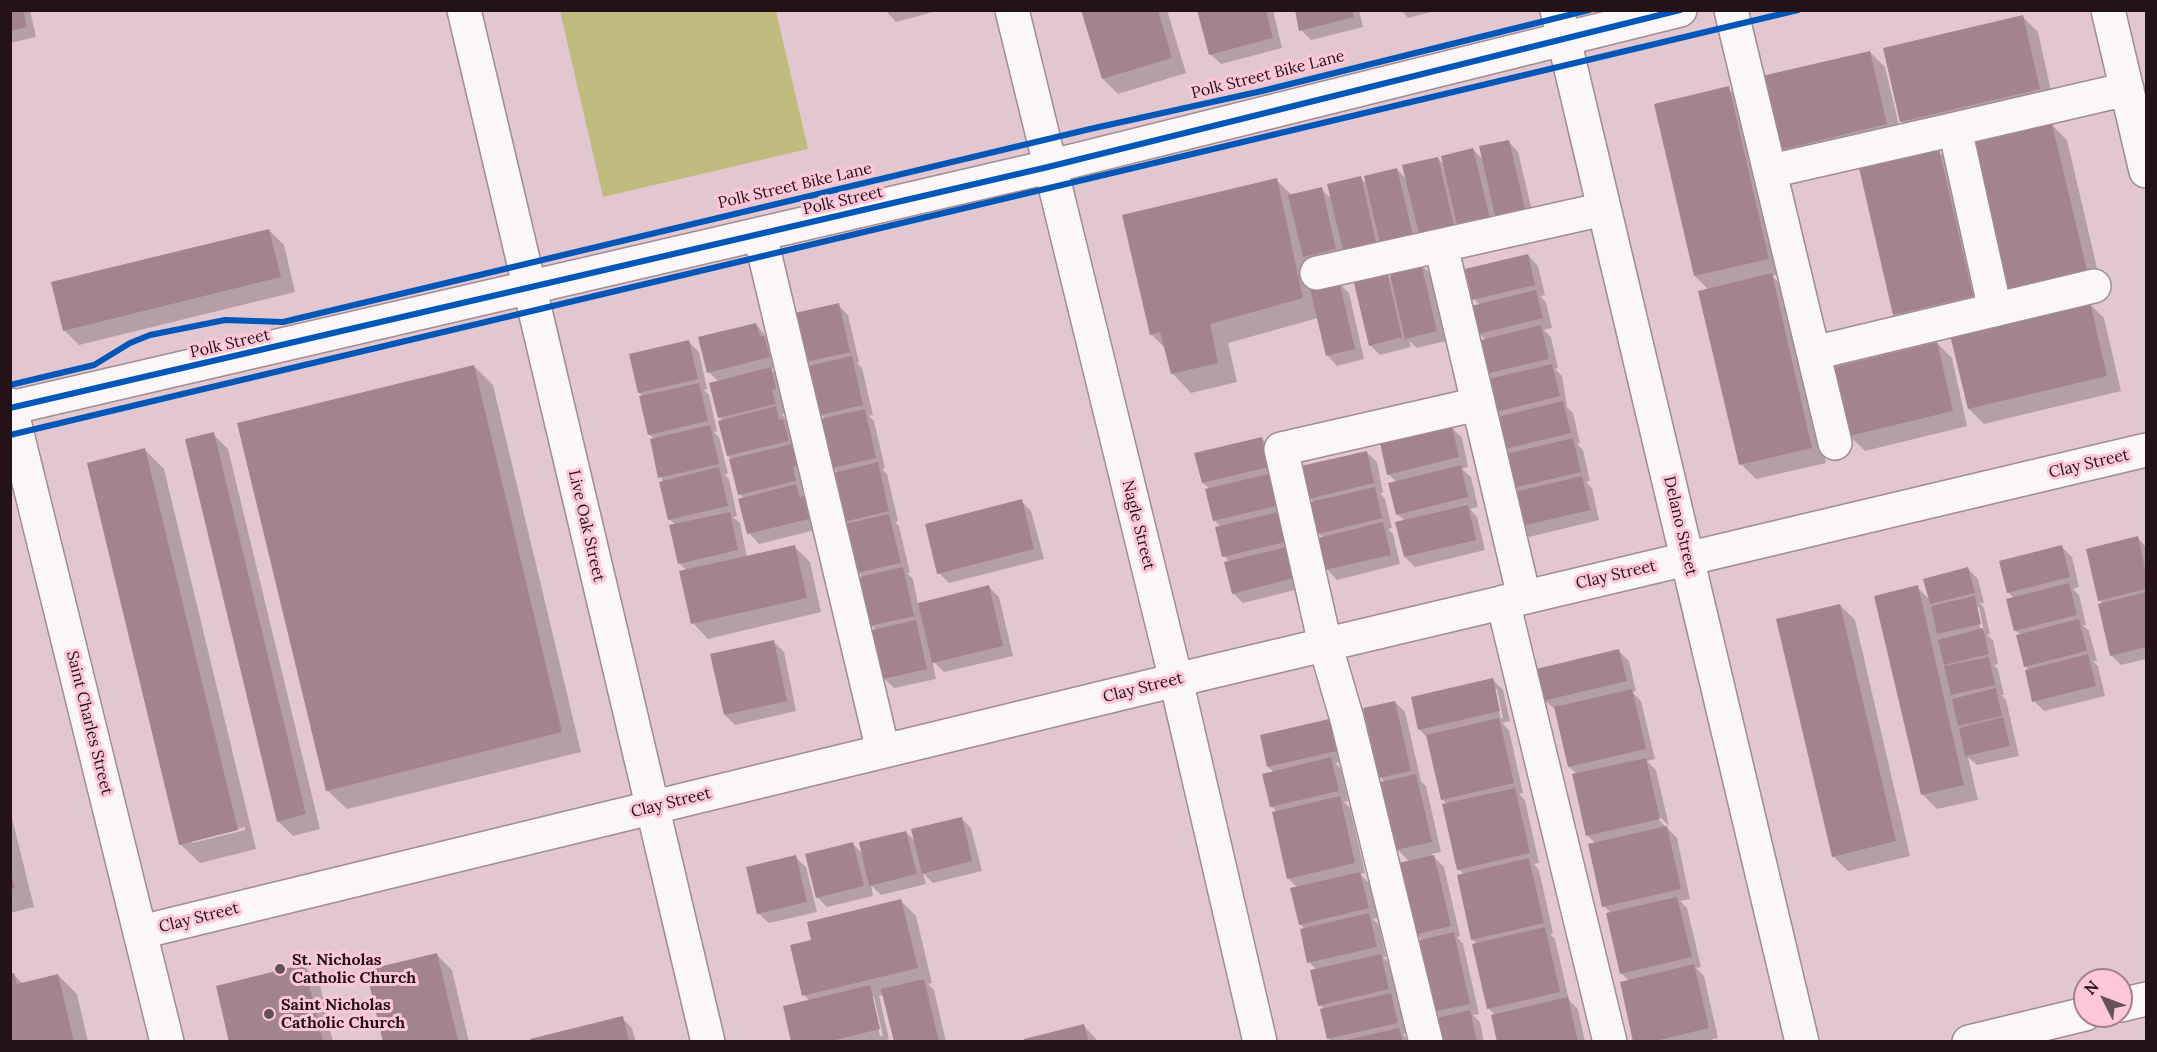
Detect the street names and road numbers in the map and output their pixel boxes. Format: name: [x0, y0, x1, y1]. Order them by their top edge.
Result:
street label: Polk Street Bike Lane: [1189, 47, 1347, 103]
street label: Polk Street Bike Lane: [716, 159, 874, 213]
street label: Polk Street: [801, 182, 885, 220]
street label: Polk Street: [188, 325, 272, 363]
street label: Clay Street: [2047, 445, 2131, 483]
street label: Live Oak Street: [564, 468, 608, 584]
street label: Delano Street: [1659, 474, 1701, 578]
street label: Nagle Street: [1118, 478, 1158, 572]
street label: Clay Street: [1574, 556, 1658, 594]
street label: Saint Charles Street: [62, 649, 116, 797]
street label: Clay Street: [1101, 669, 1185, 707]
street label: Clay Street: [629, 784, 713, 822]
street label: Clay Street: [157, 899, 241, 937]

